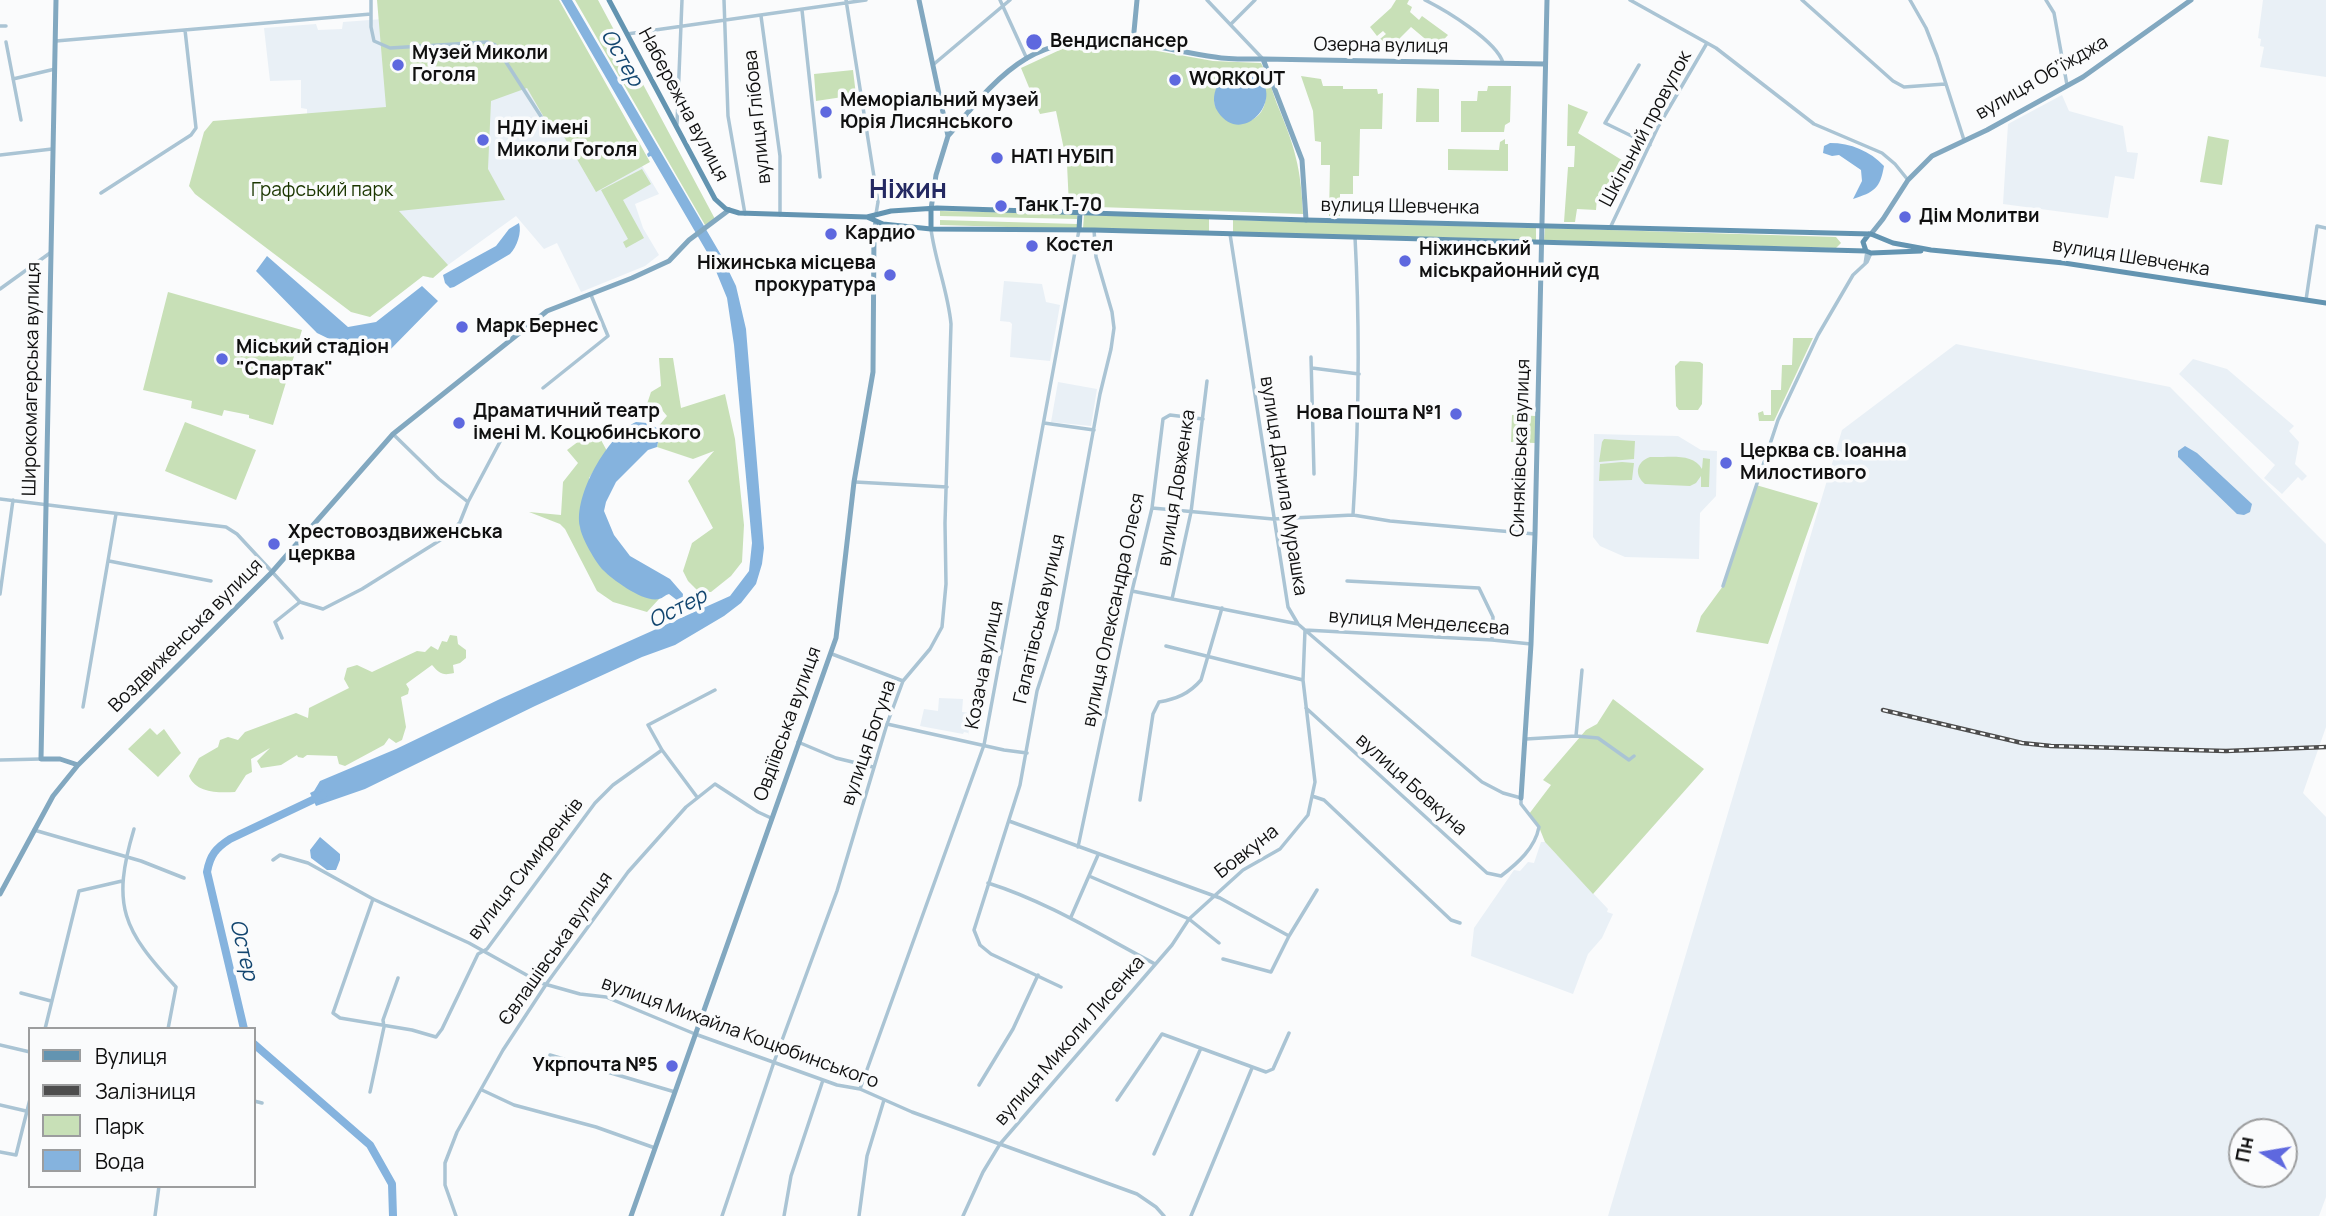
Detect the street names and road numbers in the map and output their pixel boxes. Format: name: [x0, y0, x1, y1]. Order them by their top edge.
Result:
street label: Набережна вулиця: [633, 24, 733, 186]
street label: вулиця Обʼїжджа: [1972, 31, 2112, 125]
street label: Озерна вулиця: [1313, 33, 1449, 59]
street label: Шкільний провулок: [1595, 47, 1697, 211]
street label: вулиця Глібова: [740, 49, 776, 185]
street label: вулиця Шевченка: [1320, 194, 1480, 220]
street label: вулиця Шевченка: [2051, 234, 2211, 282]
street label: Широкомагерська вулиця: [19, 262, 45, 496]
street label: Синяківська вулиця: [1506, 358, 1536, 538]
street label: вулиця Данила Мурашка: [1254, 375, 1312, 597]
street label: вулиця Довженка: [1153, 408, 1201, 568]
street label: вулиця Олександра Олеся: [1078, 491, 1150, 729]
street label: Галатівська вулиця: [1009, 532, 1071, 706]
street label: Воздвиженська вулиця: [104, 554, 268, 718]
street label: Козача вулиця: [961, 599, 1009, 731]
street label: вулиця Менделєєва: [1328, 605, 1510, 641]
street label: Овдіївська вулиця: [749, 644, 827, 804]
street label: вулиця Богуна: [837, 677, 901, 809]
street label: вулиця Бовкуна: [1351, 729, 1471, 841]
street label: вулиця Симиренків: [464, 794, 588, 944]
street label: Бовкуна: [1211, 820, 1283, 884]
street label: Євлашівська вулиця: [494, 868, 618, 1030]
street label: вулиця Миколи Лисенка: [990, 952, 1150, 1130]
street label: вулиця Михайла Коцюбинського: [598, 972, 882, 1094]

